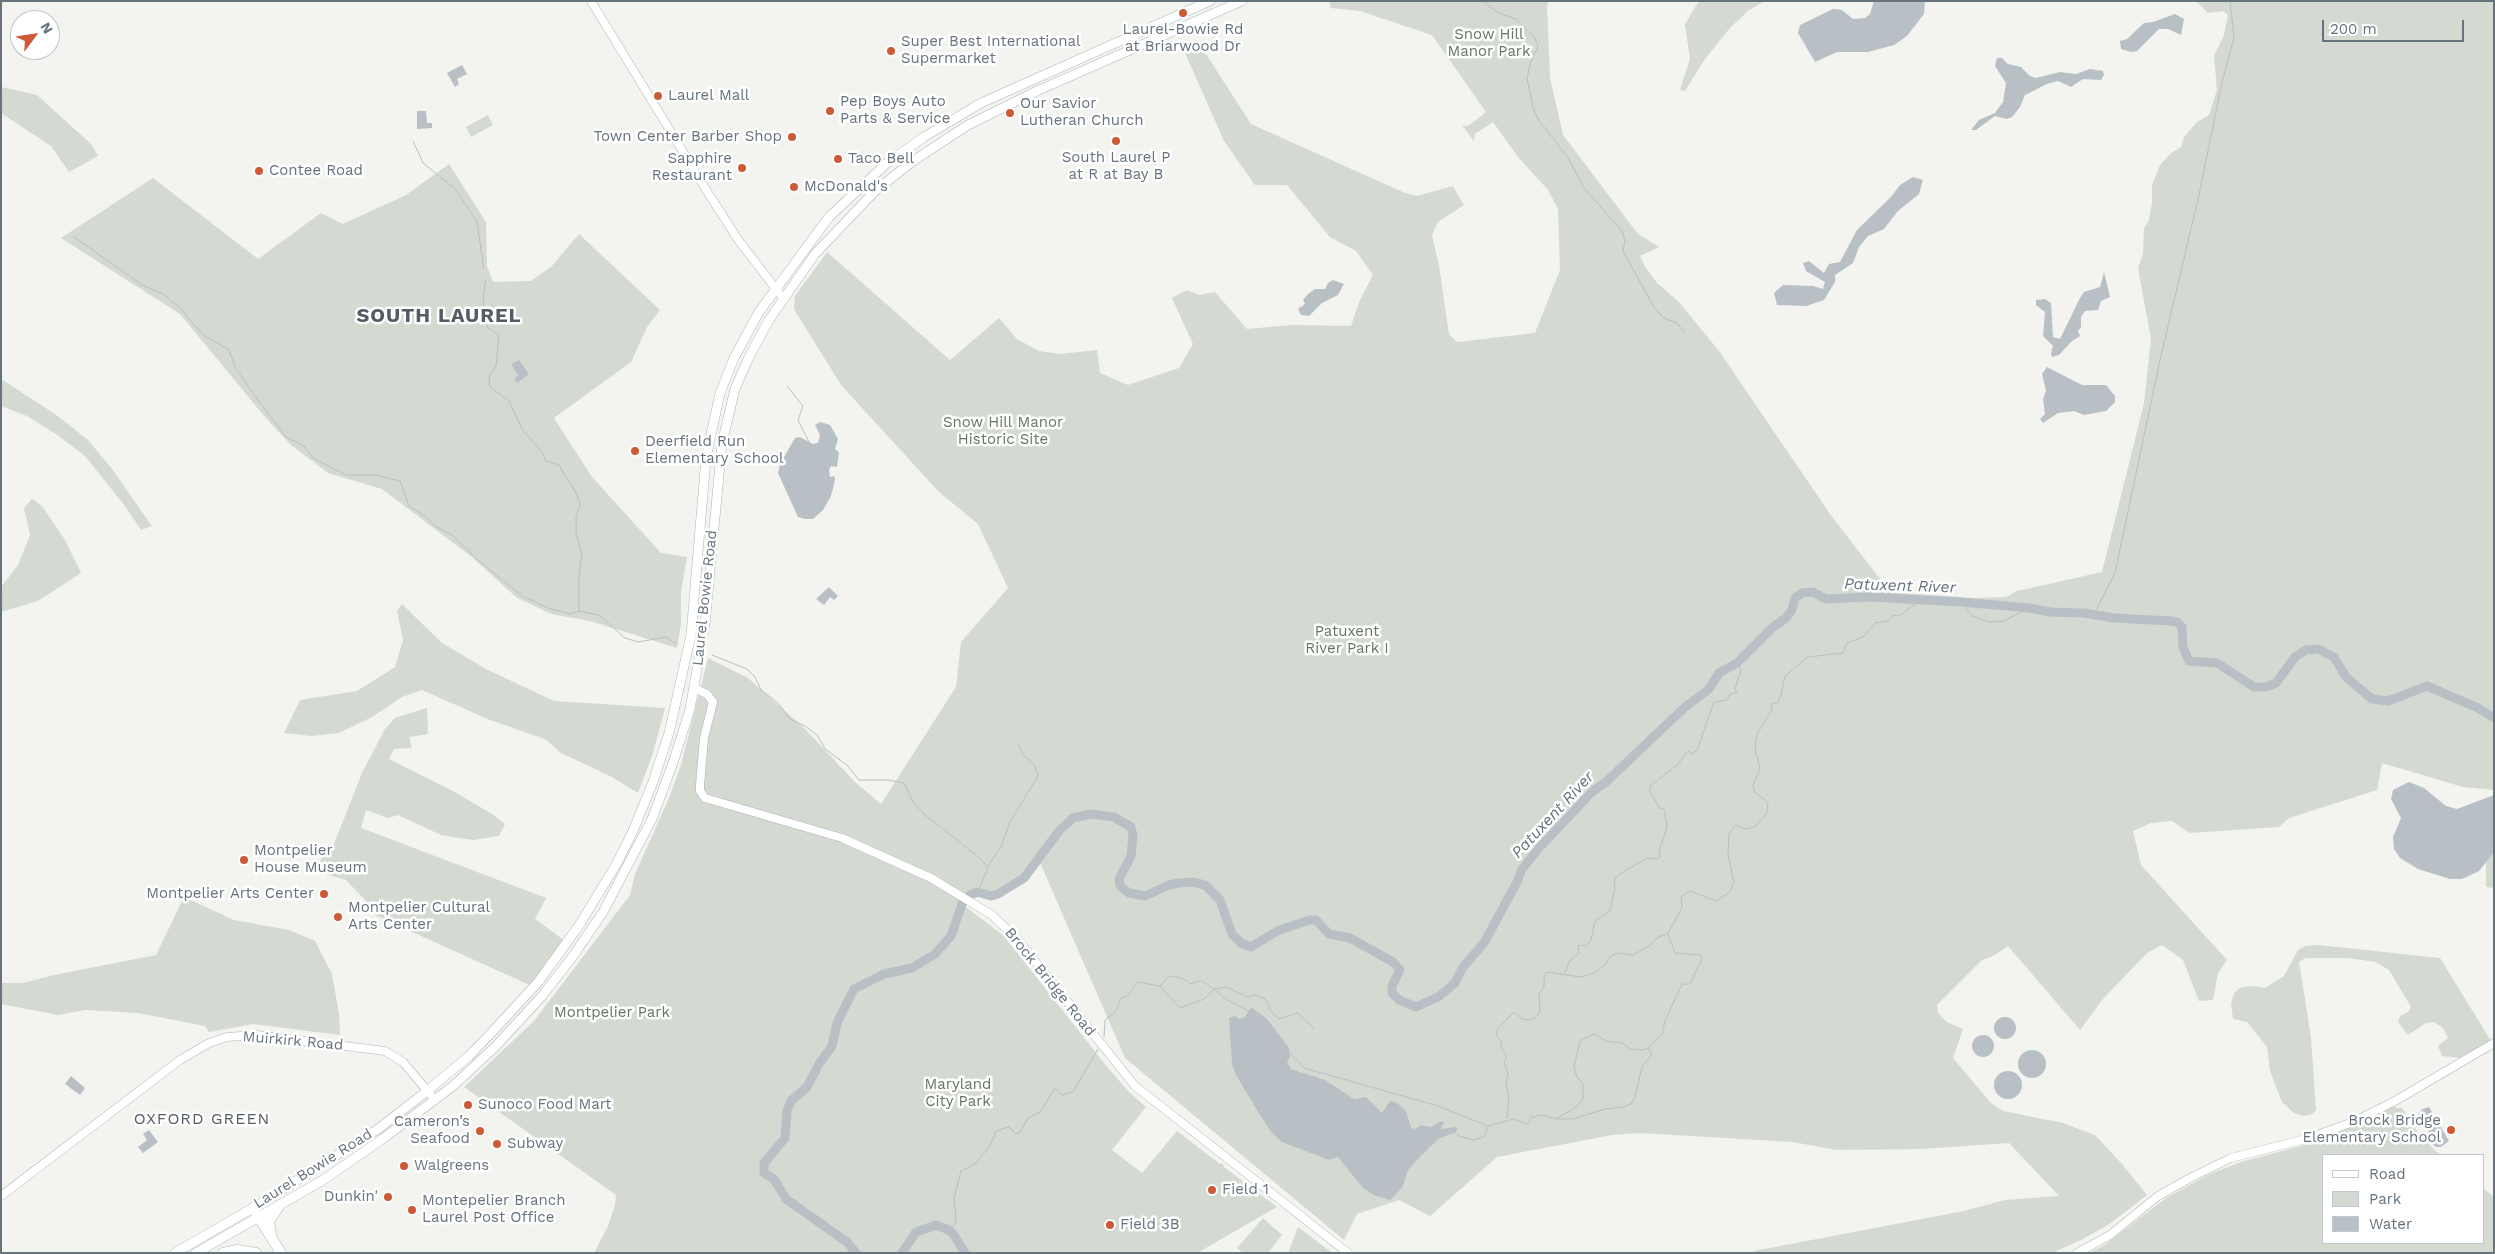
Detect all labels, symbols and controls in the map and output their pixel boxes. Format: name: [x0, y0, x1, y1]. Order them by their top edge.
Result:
marker: Laurel-Bowie Rd at Briarwood Dr: [1177, 7, 1189, 19]
north arrow: [10, 10, 60, 60]
scale bar: [2325, 10, 2468, 42]
text: N: [37, 19, 57, 36]
text: 200 m: [2330, 20, 2377, 38]
place label: Laurel-Bowie Rd at Briarwood Dr: [1123, 21, 1243, 56]
park label: Snow Hill Manor Park: [1448, 26, 1530, 61]
place label: Super Best International Supermarket: [901, 33, 1081, 68]
marker: Super Best International Supermarket: [885, 45, 897, 57]
place label: Laurel Mall: [668, 87, 749, 105]
marker: Laurel Mall: [652, 90, 664, 102]
place label: Pep Boys Auto Parts & Service: [840, 93, 950, 128]
place label: Our Savior Lutheran Church: [1020, 95, 1143, 130]
marker: Pep Boys Auto Parts & Service: [824, 105, 836, 117]
marker: Our Savior Lutheran Church: [1004, 107, 1016, 119]
place label: Town Center Barber Shop: [594, 128, 782, 146]
marker: Town Center Barber Shop: [786, 131, 798, 143]
marker: South Laurel P at R at Bay B: [1110, 135, 1122, 147]
place label: South Laurel P at R at Bay B: [1062, 149, 1170, 184]
place label: Sapphire Restaurant: [652, 150, 732, 185]
place label: Taco Bell: [848, 150, 914, 168]
marker: Taco Bell: [832, 153, 844, 165]
place label: Contee Road: [269, 162, 363, 180]
marker: Sapphire Restaurant: [736, 162, 748, 174]
marker: Contee Road: [253, 165, 265, 177]
place label: McDonald's: [804, 178, 888, 196]
marker: McDonald's: [788, 181, 800, 193]
district label: SOUTH LAUREL: [355, 304, 523, 328]
park label: Snow Hill Manor Historic Site: [943, 414, 1063, 449]
place label: Deerfield Run Elementary School: [645, 433, 784, 468]
marker: Deerfield Run Elementary School: [629, 445, 641, 457]
street label: Laurel Bowie Road: [689, 529, 721, 667]
water label: Patuxent River: [1844, 574, 1956, 598]
park label: Patuxent River Park I: [1305, 623, 1389, 658]
water label: Patuxent River: [1508, 768, 1598, 862]
place label: Montpelier House Museum: [254, 842, 367, 877]
marker: Montpelier House Museum: [238, 854, 250, 866]
place label: Montpelier Arts Center: [146, 885, 314, 903]
marker: Montpelier Arts Center: [318, 888, 330, 900]
place label: Montpelier Cultural Arts Center: [348, 899, 490, 934]
marker: Montpelier Cultural Arts Center: [332, 911, 344, 923]
street label: Brock Bridge Road: [1001, 924, 1099, 1040]
park label: Montpelier Park: [554, 1004, 670, 1022]
street label: Muirkirk Road: [242, 1028, 344, 1054]
park label: Maryland City Park: [925, 1076, 991, 1111]
place label: Sunoco Food Mart: [478, 1096, 612, 1114]
marker: Sunoco Food Mart: [462, 1099, 474, 1111]
district label: OXFORD GREEN: [132, 1109, 272, 1129]
place label: Brock Bridge Elementary School: [2302, 1112, 2441, 1147]
place label: Cameron’s Seafood: [394, 1113, 470, 1148]
marker: Brock Bridge Elementary School: [2445, 1124, 2457, 1136]
street label: Laurel Bowie Road: [250, 1125, 376, 1213]
marker: Cameron’s Seafood: [474, 1125, 486, 1137]
place label: Subway: [507, 1135, 563, 1153]
marker: Subway: [491, 1138, 503, 1150]
legend: [2322, 1154, 2485, 1244]
place label: Walgreens: [414, 1157, 489, 1175]
marker: Walgreens: [398, 1160, 410, 1172]
text: Road: [2369, 1165, 2406, 1183]
place label: Field 1: [1222, 1181, 1269, 1199]
marker: Field 1: [1206, 1184, 1218, 1196]
place label: Dunkin': [324, 1188, 378, 1206]
text: Park: [2369, 1190, 2401, 1208]
marker: Dunkin': [382, 1191, 394, 1203]
place label: Montepelier Branch Laurel Post Office: [422, 1192, 566, 1227]
marker: Montepelier Branch Laurel Post Office: [406, 1204, 418, 1216]
text: Water: [2369, 1215, 2412, 1233]
place label: Field 3B: [1120, 1216, 1179, 1234]
marker: Field 3B: [1104, 1219, 1116, 1231]

